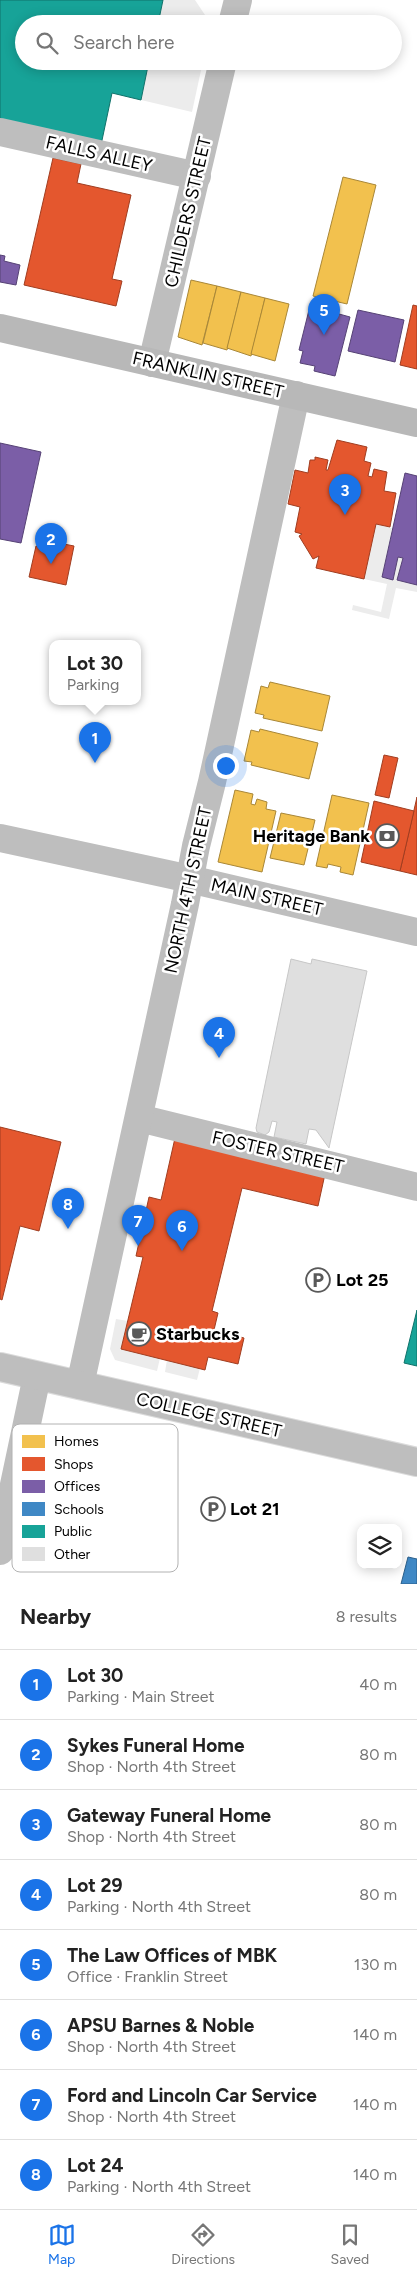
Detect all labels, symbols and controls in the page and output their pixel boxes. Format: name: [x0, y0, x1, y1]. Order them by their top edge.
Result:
search box: [15, 15, 402, 70]
icon: search: [33, 29, 61, 57]
text: Search here: [73, 31, 175, 54]
street label: FALLS ALLEY: [44, 131, 155, 177]
street label: CHILDERS STREET: [160, 134, 216, 290]
pin: 5: [308, 294, 340, 335]
street label: FRANKLIN STREET: [130, 347, 286, 403]
pin: 3: [329, 474, 361, 515]
pin: 2: [35, 523, 67, 564]
popup: [49, 640, 141, 705]
text: Lot 30: [67, 652, 123, 675]
text: Parking: [67, 675, 119, 694]
pin: 1: [79, 722, 111, 763]
your location: [213, 753, 239, 779]
street label: NORTH 4TH STREET: [160, 805, 216, 975]
bank icon: Heritage Bank: [374, 823, 400, 849]
place label: Heritage Bank: [253, 825, 370, 847]
street label: MAIN STREET: [209, 873, 325, 921]
pin: 4: [203, 1017, 235, 1058]
street label: FOSTER STREET: [210, 1126, 346, 1178]
pin: 8: [52, 1188, 84, 1229]
pin: 7: [122, 1205, 154, 1246]
pin: 6: [166, 1210, 198, 1251]
parking icon: Lot 25: [305, 1267, 331, 1293]
place label: Lot 25: [336, 1269, 389, 1291]
cafe icon: Starbucks: [126, 1321, 152, 1347]
place label: Starbucks: [156, 1323, 240, 1345]
street label: COLLEGE STREET: [134, 1388, 284, 1442]
legend: [12, 1424, 178, 1572]
text: Homes: [54, 1433, 99, 1450]
text: Shops: [54, 1456, 93, 1473]
text: Offices: [54, 1478, 100, 1495]
parking icon: Lot 21: [200, 1496, 226, 1522]
place label: Lot 21: [230, 1498, 280, 1520]
text: Schools: [54, 1501, 104, 1518]
text: Public: [54, 1523, 92, 1540]
map controls: [357, 1524, 402, 1569]
button: layers: [357, 1524, 402, 1569]
text: Other: [54, 1546, 91, 1563]
text: Nearby: [20, 1604, 91, 1629]
text: 8 results: [336, 1607, 397, 1626]
text: Lot 30: [67, 1664, 123, 1687]
text: 1: [33, 1675, 39, 1694]
text: 40 m: [359, 1675, 397, 1694]
text: Parking · Main Street: [67, 1687, 215, 1706]
text: Sykes Funeral Home: [67, 1734, 244, 1757]
text: 2: [31, 1745, 41, 1764]
text: 80 m: [359, 1745, 397, 1764]
text: Shop · North 4th Street: [67, 1757, 236, 1776]
text: Gateway Funeral Home: [67, 1804, 271, 1827]
text: 3: [32, 1815, 40, 1834]
text: 80 m: [359, 1815, 397, 1834]
text: Shop · North 4th Street: [67, 1827, 236, 1846]
text: Lot 29: [67, 1874, 122, 1897]
text: 4: [31, 1885, 41, 1904]
text: 80 m: [359, 1885, 397, 1904]
text: Parking · North 4th Street: [67, 1897, 251, 1916]
text: The Law Offices of MBK: [67, 1944, 277, 1967]
text: 5: [31, 1955, 41, 1974]
text: 130 m: [354, 1955, 397, 1974]
text: Office · Franklin Street: [67, 1967, 228, 1986]
text: APSU Barnes & Noble: [67, 2014, 254, 2037]
text: 6: [31, 2025, 41, 2044]
text: 140 m: [353, 2025, 397, 2044]
text: Shop · North 4th Street: [67, 2037, 236, 2056]
text: Ford and Lincoln Car Service: [67, 2084, 317, 2107]
text: 7: [32, 2095, 40, 2114]
text: 140 m: [353, 2095, 397, 2114]
text: Shop · North 4th Street: [67, 2107, 236, 2126]
text: Lot 24: [67, 2154, 123, 2177]
text: 8: [31, 2165, 41, 2184]
text: 140 m: [353, 2165, 397, 2184]
text: Parking · North 4th Street: [67, 2177, 251, 2196]
tab: Map: [48, 2221, 76, 2268]
tab: Directions: [171, 2221, 235, 2268]
tab: Saved: [331, 2221, 369, 2268]

